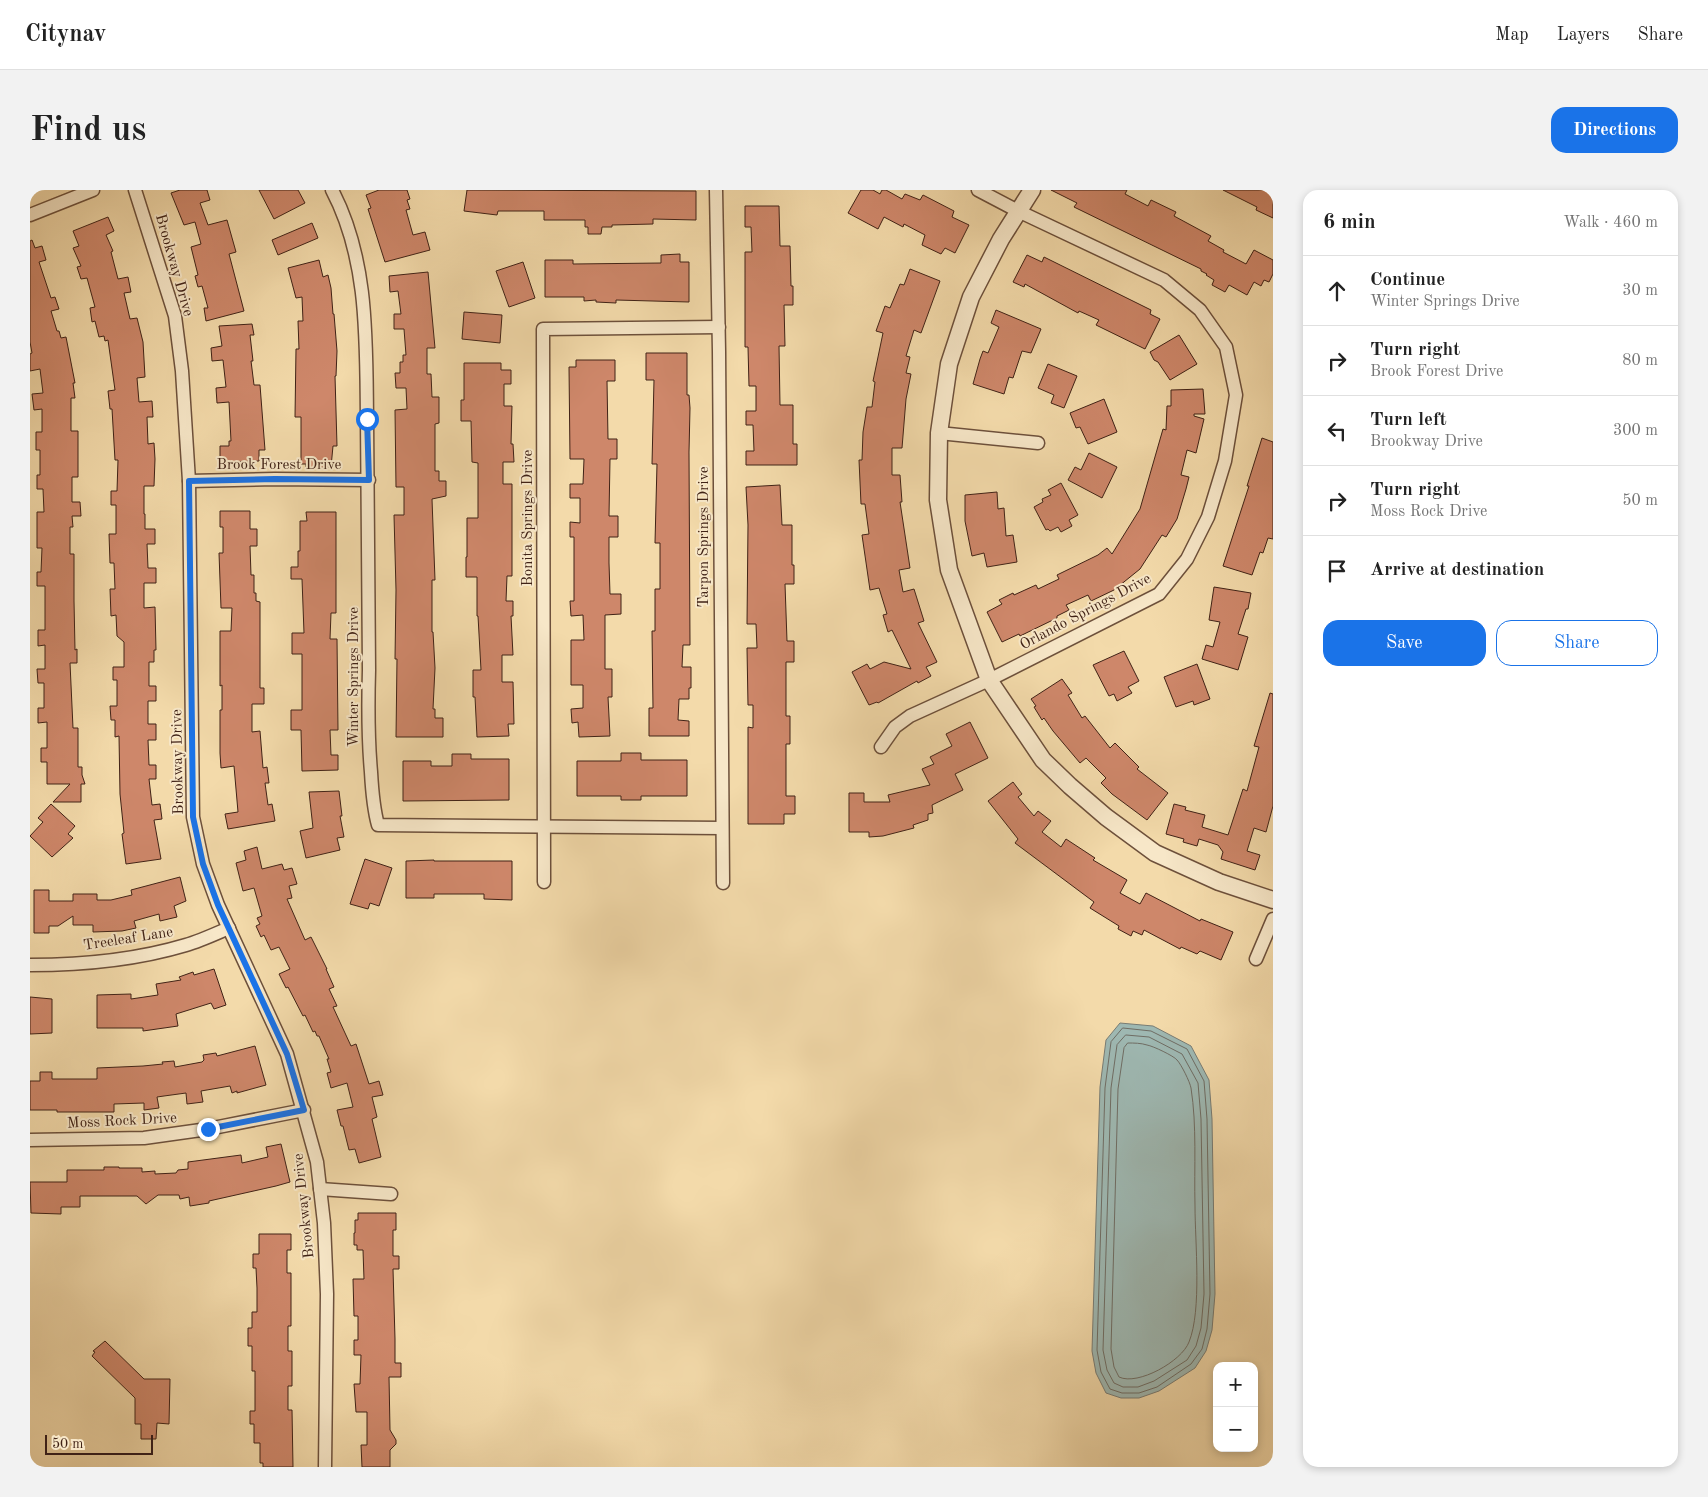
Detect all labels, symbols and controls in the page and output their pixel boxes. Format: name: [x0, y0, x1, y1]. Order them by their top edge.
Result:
text: Citynav: [25, 23, 106, 47]
text: Map: [1495, 26, 1529, 44]
text: Layers: [1557, 26, 1609, 44]
text: Share: [1637, 26, 1683, 44]
button: Directions: [1551, 107, 1678, 153]
text: Find us: [30, 113, 146, 148]
text: 6 min: [1323, 212, 1376, 233]
street label: Brookway Drive: [152, 213, 195, 318]
text: Walk · 460 m: [1563, 215, 1658, 231]
text: Continue: [1370, 271, 1445, 290]
icon: ahead: [1323, 277, 1351, 305]
text: 30 m: [1622, 283, 1658, 299]
text: Winter Springs Drive: [1370, 294, 1520, 310]
text: Turn right: [1370, 341, 1460, 360]
icon: right: [1323, 347, 1351, 375]
text: 80 m: [1622, 353, 1658, 369]
text: Brook Forest Drive: [1370, 364, 1503, 380]
route start: [356, 408, 379, 431]
text: Turn left: [1370, 411, 1447, 430]
icon: left: [1323, 417, 1351, 445]
text: 300 m: [1613, 423, 1658, 439]
text: Brookway Drive: [1370, 434, 1483, 450]
street label: Bonita Springs Drive: [521, 449, 536, 587]
street label: Brook Forest Drive: [217, 458, 342, 473]
street label: Tarpon Springs Drive: [697, 466, 712, 608]
text: Turn right: [1370, 481, 1460, 500]
icon: right: [1323, 487, 1351, 515]
text: 50 m: [1622, 493, 1658, 509]
text: Moss Rock Drive: [1370, 504, 1487, 520]
icon: arrive: [1323, 557, 1351, 585]
text: Arrive at destination: [1370, 561, 1544, 580]
street label: Orlando Springs Drive: [1018, 571, 1154, 653]
street label: Winter Springs Drive: [347, 607, 362, 747]
button: Save: [1323, 620, 1486, 666]
button: Share: [1496, 620, 1658, 666]
street label: Brookway Drive: [170, 709, 187, 815]
street label: Treeleaf Lane: [82, 925, 174, 954]
street label: Moss Rock Drive: [67, 1111, 177, 1132]
route end: [197, 1118, 220, 1141]
street label: Brookway Drive: [291, 1152, 317, 1259]
map controls: [1213, 1362, 1258, 1452]
button: +: [1213, 1362, 1258, 1407]
button: −: [1213, 1407, 1258, 1452]
scale bar: [45, 1432, 152, 1455]
text: 50 m: [52, 1437, 83, 1451]

